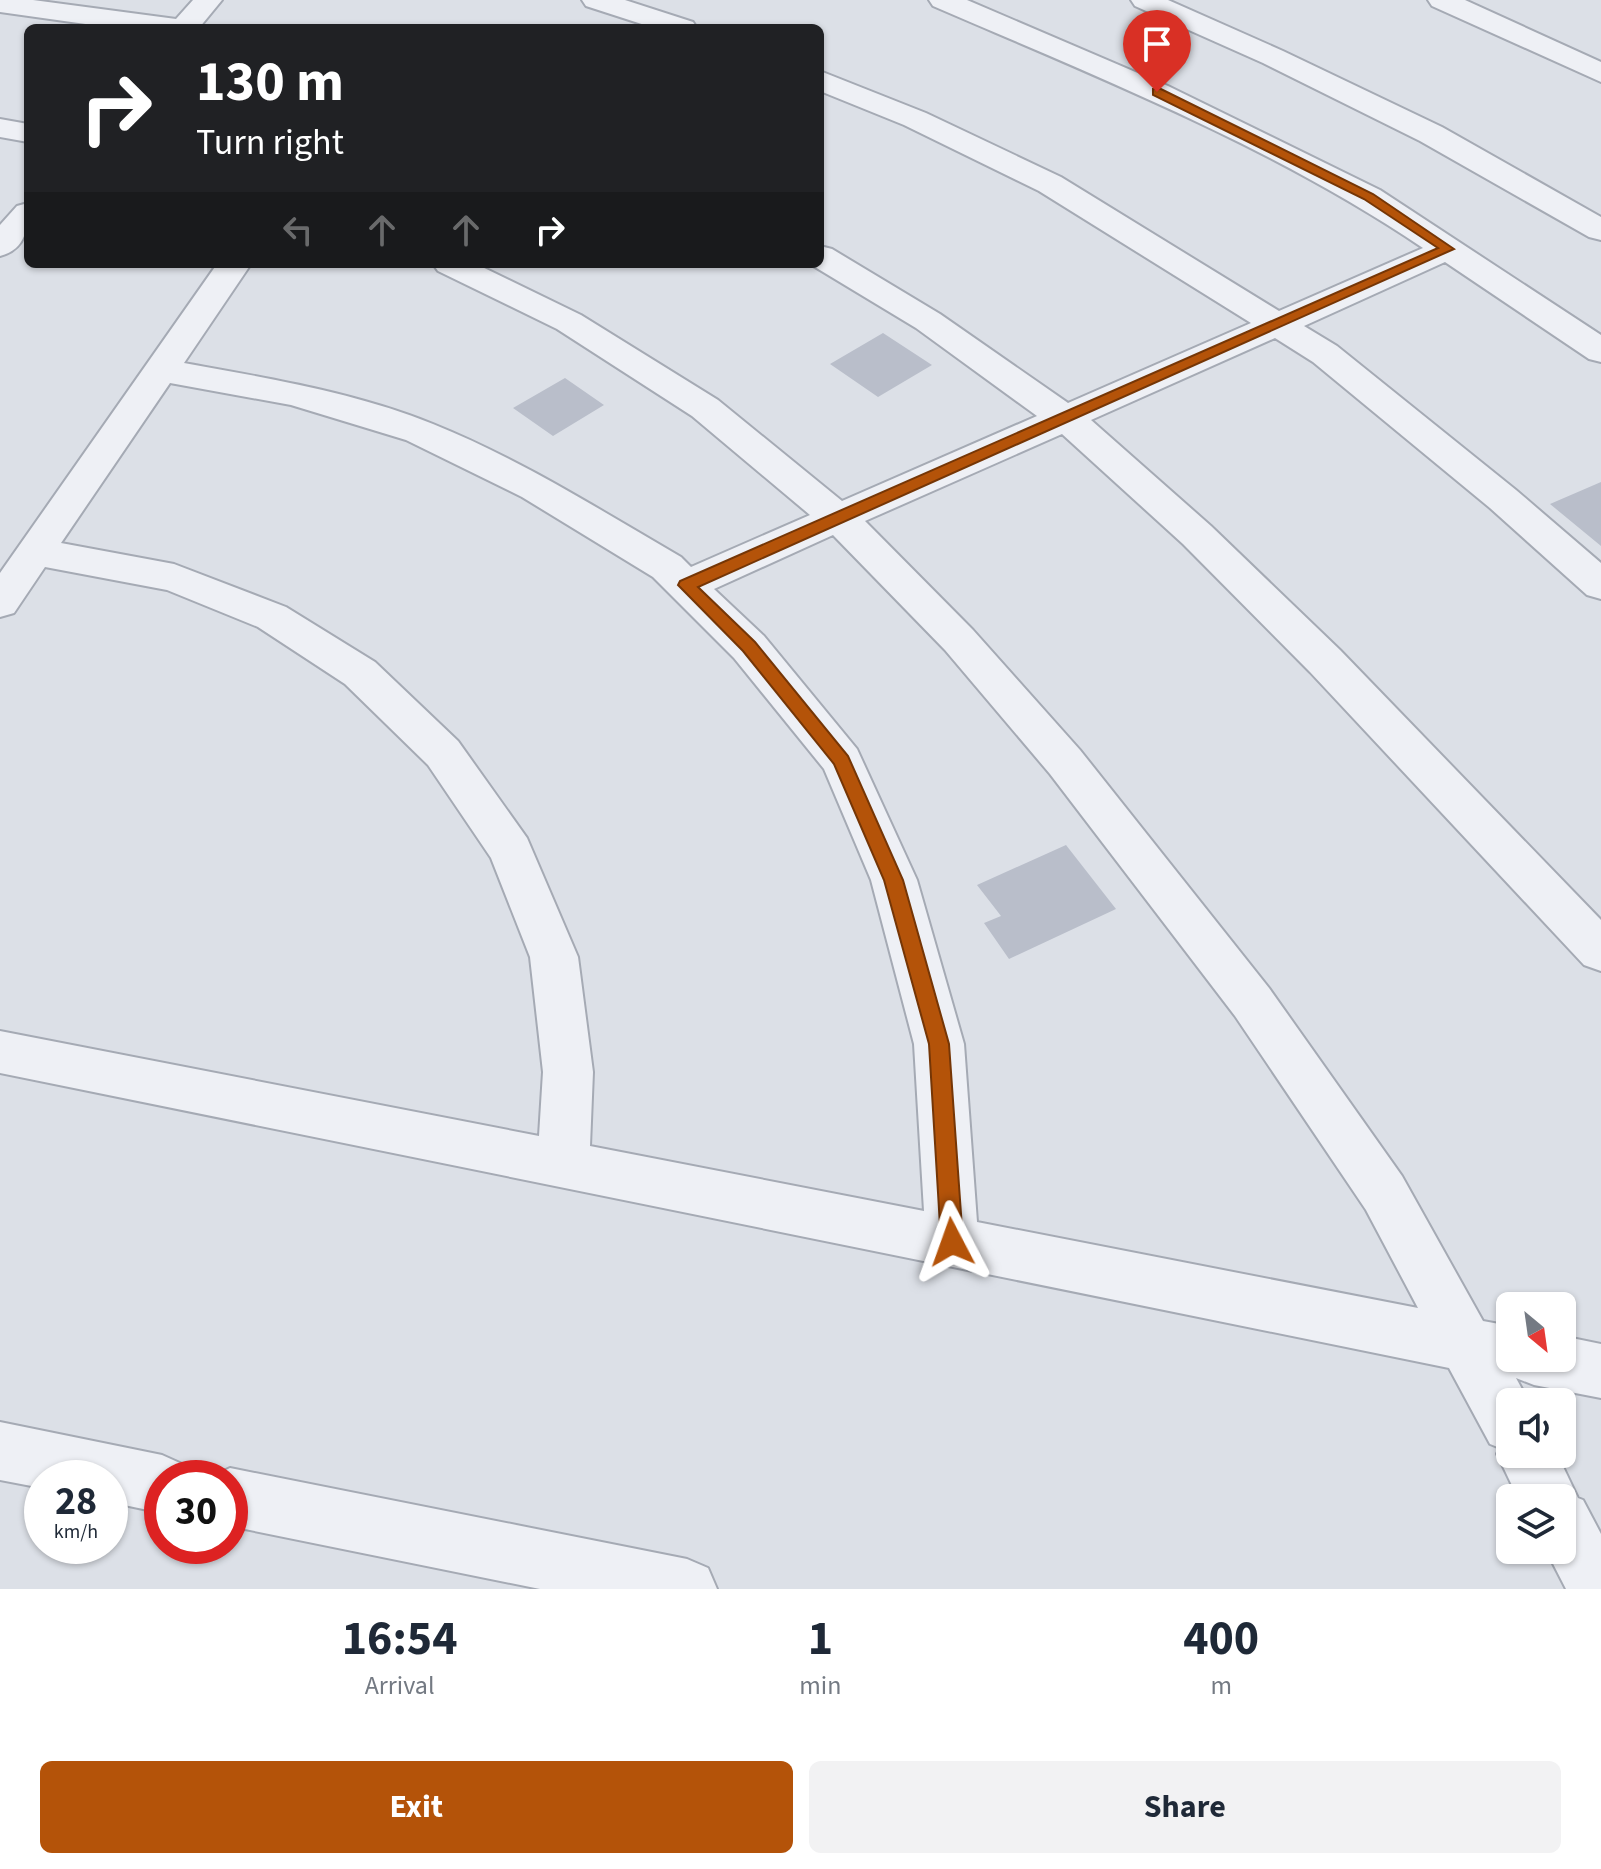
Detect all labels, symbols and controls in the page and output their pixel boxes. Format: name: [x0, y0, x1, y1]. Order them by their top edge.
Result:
pin: [1123, 10, 1191, 92]
icon: arrive: [1135, 22, 1179, 66]
text: 130 m: [196, 43, 344, 122]
icon: right: [64, 56, 168, 160]
text: Turn right: [196, 117, 344, 168]
icon: left: [276, 208, 320, 252]
icon: ahead: [360, 208, 404, 252]
icon: ahead: [444, 208, 488, 252]
icon: right: [528, 208, 572, 252]
position arrow: [910, 1200, 994, 1284]
north arrow: [1496, 1292, 1576, 1372]
map controls: [1496, 1292, 1576, 1564]
button: sound: [1496, 1388, 1576, 1468]
speed limit sign: 30: [144, 1460, 248, 1564]
text: 28: [55, 1473, 97, 1530]
button: layers: [1496, 1484, 1576, 1564]
text: km/h: [54, 1518, 98, 1546]
text: 16:54: [342, 1605, 458, 1673]
text: 1: [808, 1605, 833, 1673]
text: 400: [1183, 1605, 1259, 1673]
text: Arrival: [365, 1667, 435, 1704]
text: min: [799, 1667, 841, 1704]
text: m: [1210, 1667, 1232, 1704]
button: Exit: [40, 1761, 793, 1853]
button: Share: [809, 1761, 1561, 1853]

